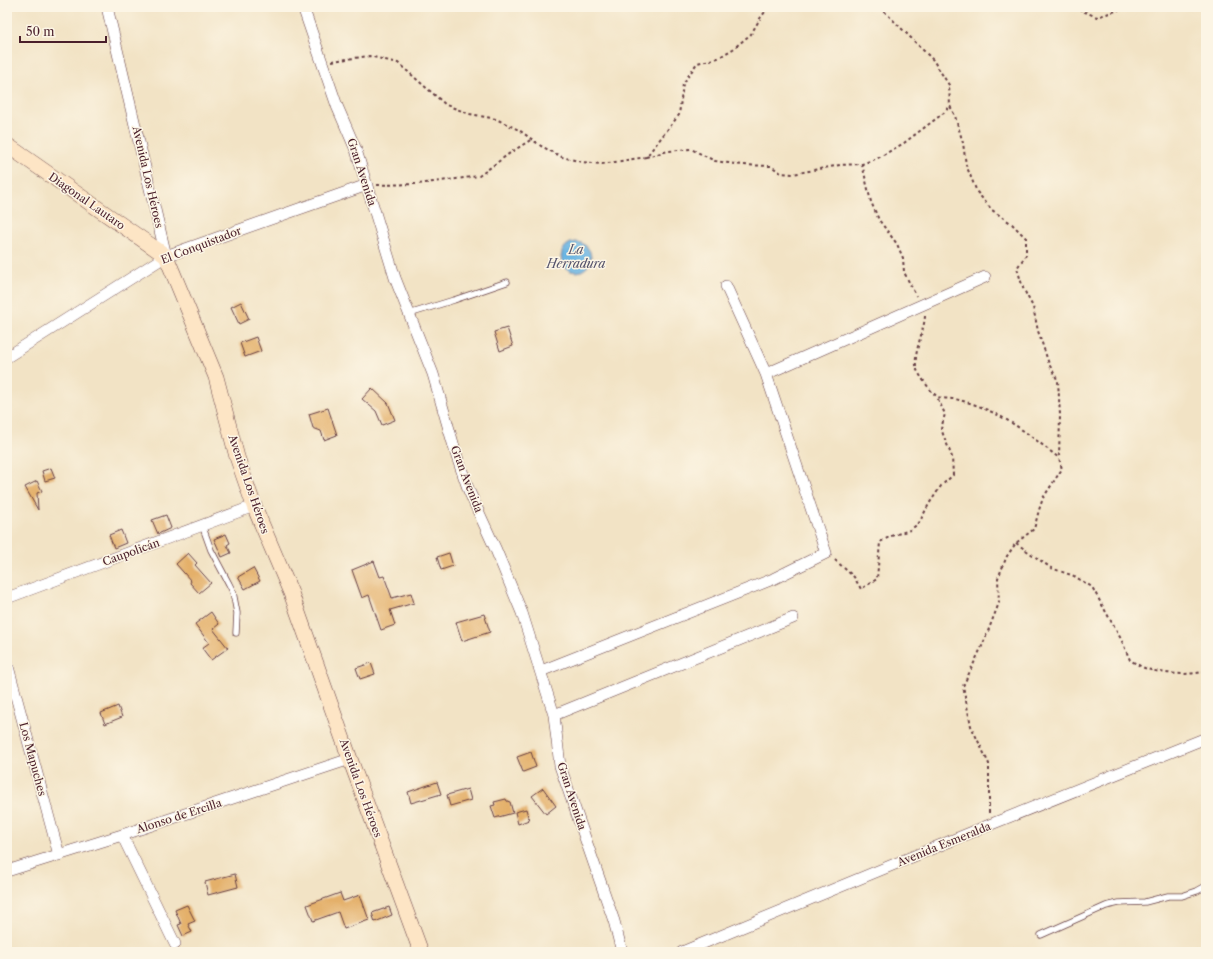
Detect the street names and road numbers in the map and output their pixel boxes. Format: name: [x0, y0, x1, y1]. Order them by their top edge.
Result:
street label: Avenida Los Héroes: [129, 124, 167, 229]
street label: Gran Avenida: [344, 136, 380, 208]
street label: Diagonal Lautaro: [46, 169, 128, 233]
street label: El Conquistador: [159, 223, 244, 267]
street label: Avenida Los Héroes: [225, 432, 273, 536]
street label: Gran Avenida: [448, 444, 486, 515]
street label: Caupolicán: [101, 535, 162, 569]
street label: Los Mapuches: [16, 721, 50, 798]
street label: Avenida Los Héroes: [336, 736, 385, 839]
street label: Gran Avenida: [554, 760, 590, 832]
street label: Alonso de Ercilla: [134, 796, 224, 837]
street label: Avenida Esmeralda: [894, 819, 993, 870]

